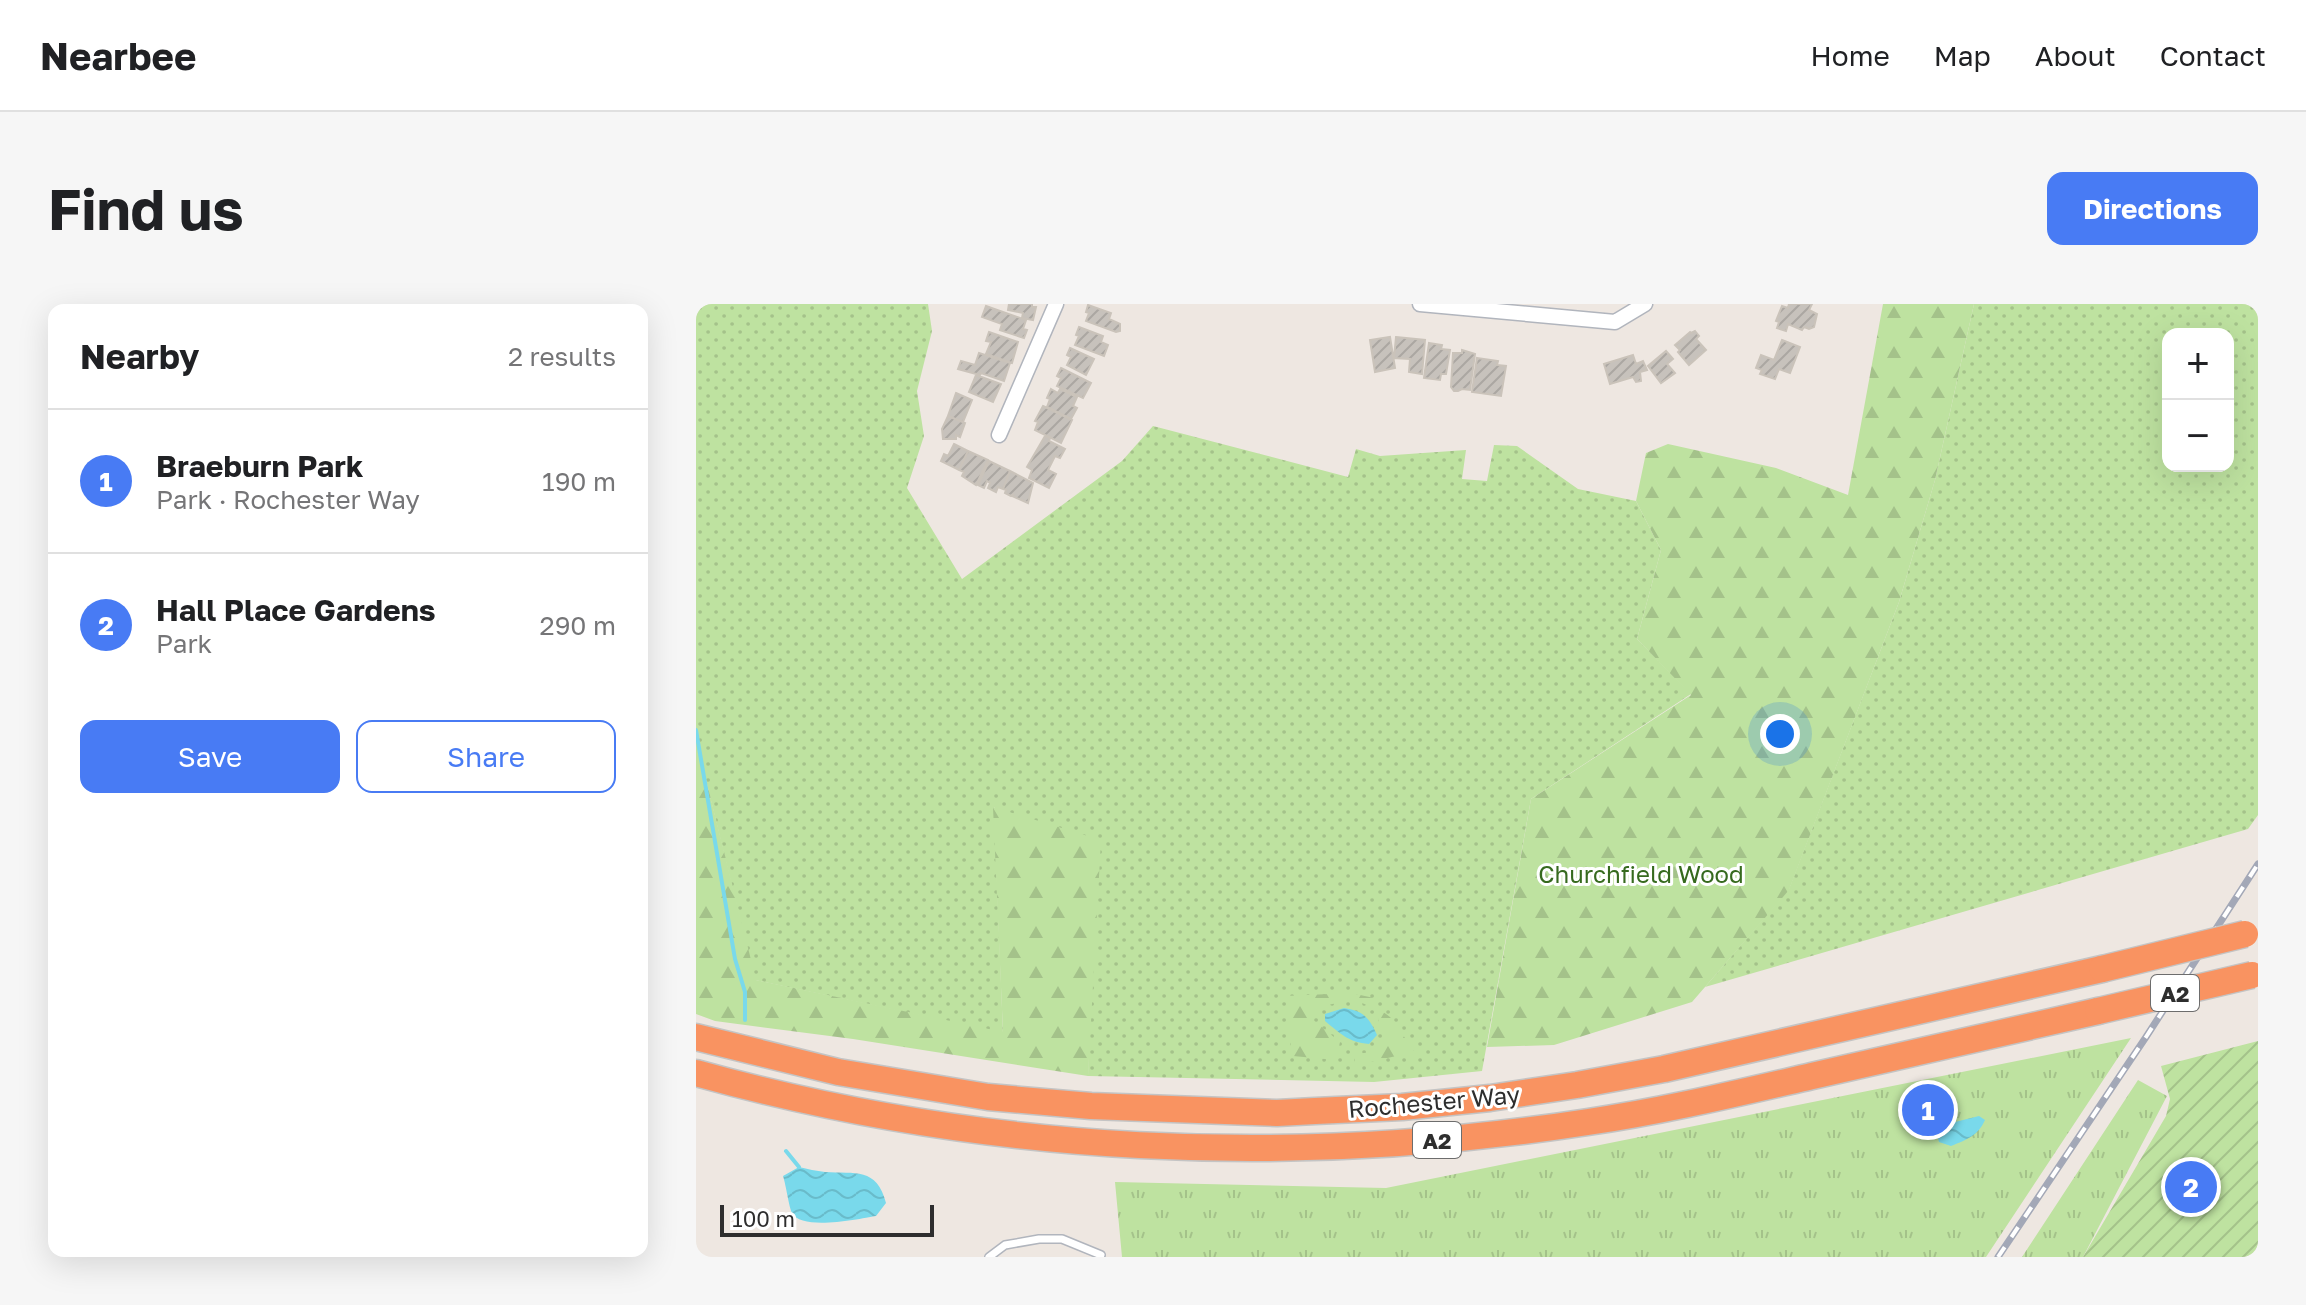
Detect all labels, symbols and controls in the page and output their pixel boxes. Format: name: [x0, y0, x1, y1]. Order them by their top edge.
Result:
text: Nearbee: [40, 33, 196, 78]
text: Home: [1811, 39, 1890, 72]
text: Map: [1934, 39, 1991, 72]
text: About: [2035, 39, 2116, 72]
text: Contact: [2160, 39, 2266, 72]
button: Directions: [2047, 172, 2258, 245]
text: Find us: [48, 175, 244, 242]
map controls: [2162, 328, 2234, 472]
button: +: [2162, 328, 2234, 400]
text: Nearby: [80, 336, 200, 376]
text: 2 results: [508, 341, 616, 372]
button: −: [2162, 400, 2234, 472]
text: Braeburn Park: [156, 448, 363, 484]
text: 1: [99, 466, 113, 497]
text: 190 m: [542, 466, 616, 497]
text: Park · Rochester Way: [156, 484, 420, 515]
text: Hall Place Gardens: [156, 592, 436, 628]
text: 2: [98, 610, 114, 641]
text: 290 m: [540, 610, 616, 641]
text: Park: [156, 628, 212, 659]
your location: [1760, 714, 1800, 754]
button: Save: [80, 720, 340, 793]
button: Share: [356, 720, 616, 793]
park label: Churchfield Wood: [1538, 859, 1744, 888]
road number: A2: [2151, 975, 2199, 1011]
street label: Rochester Way: [1347, 1079, 1521, 1123]
pin: 1: [1902, 1080, 1954, 1140]
road number: A2: [1413, 1122, 1461, 1158]
pin: 2: [2165, 1157, 2217, 1217]
scale bar: [720, 1201, 934, 1237]
text: 100 m: [732, 1205, 795, 1232]

